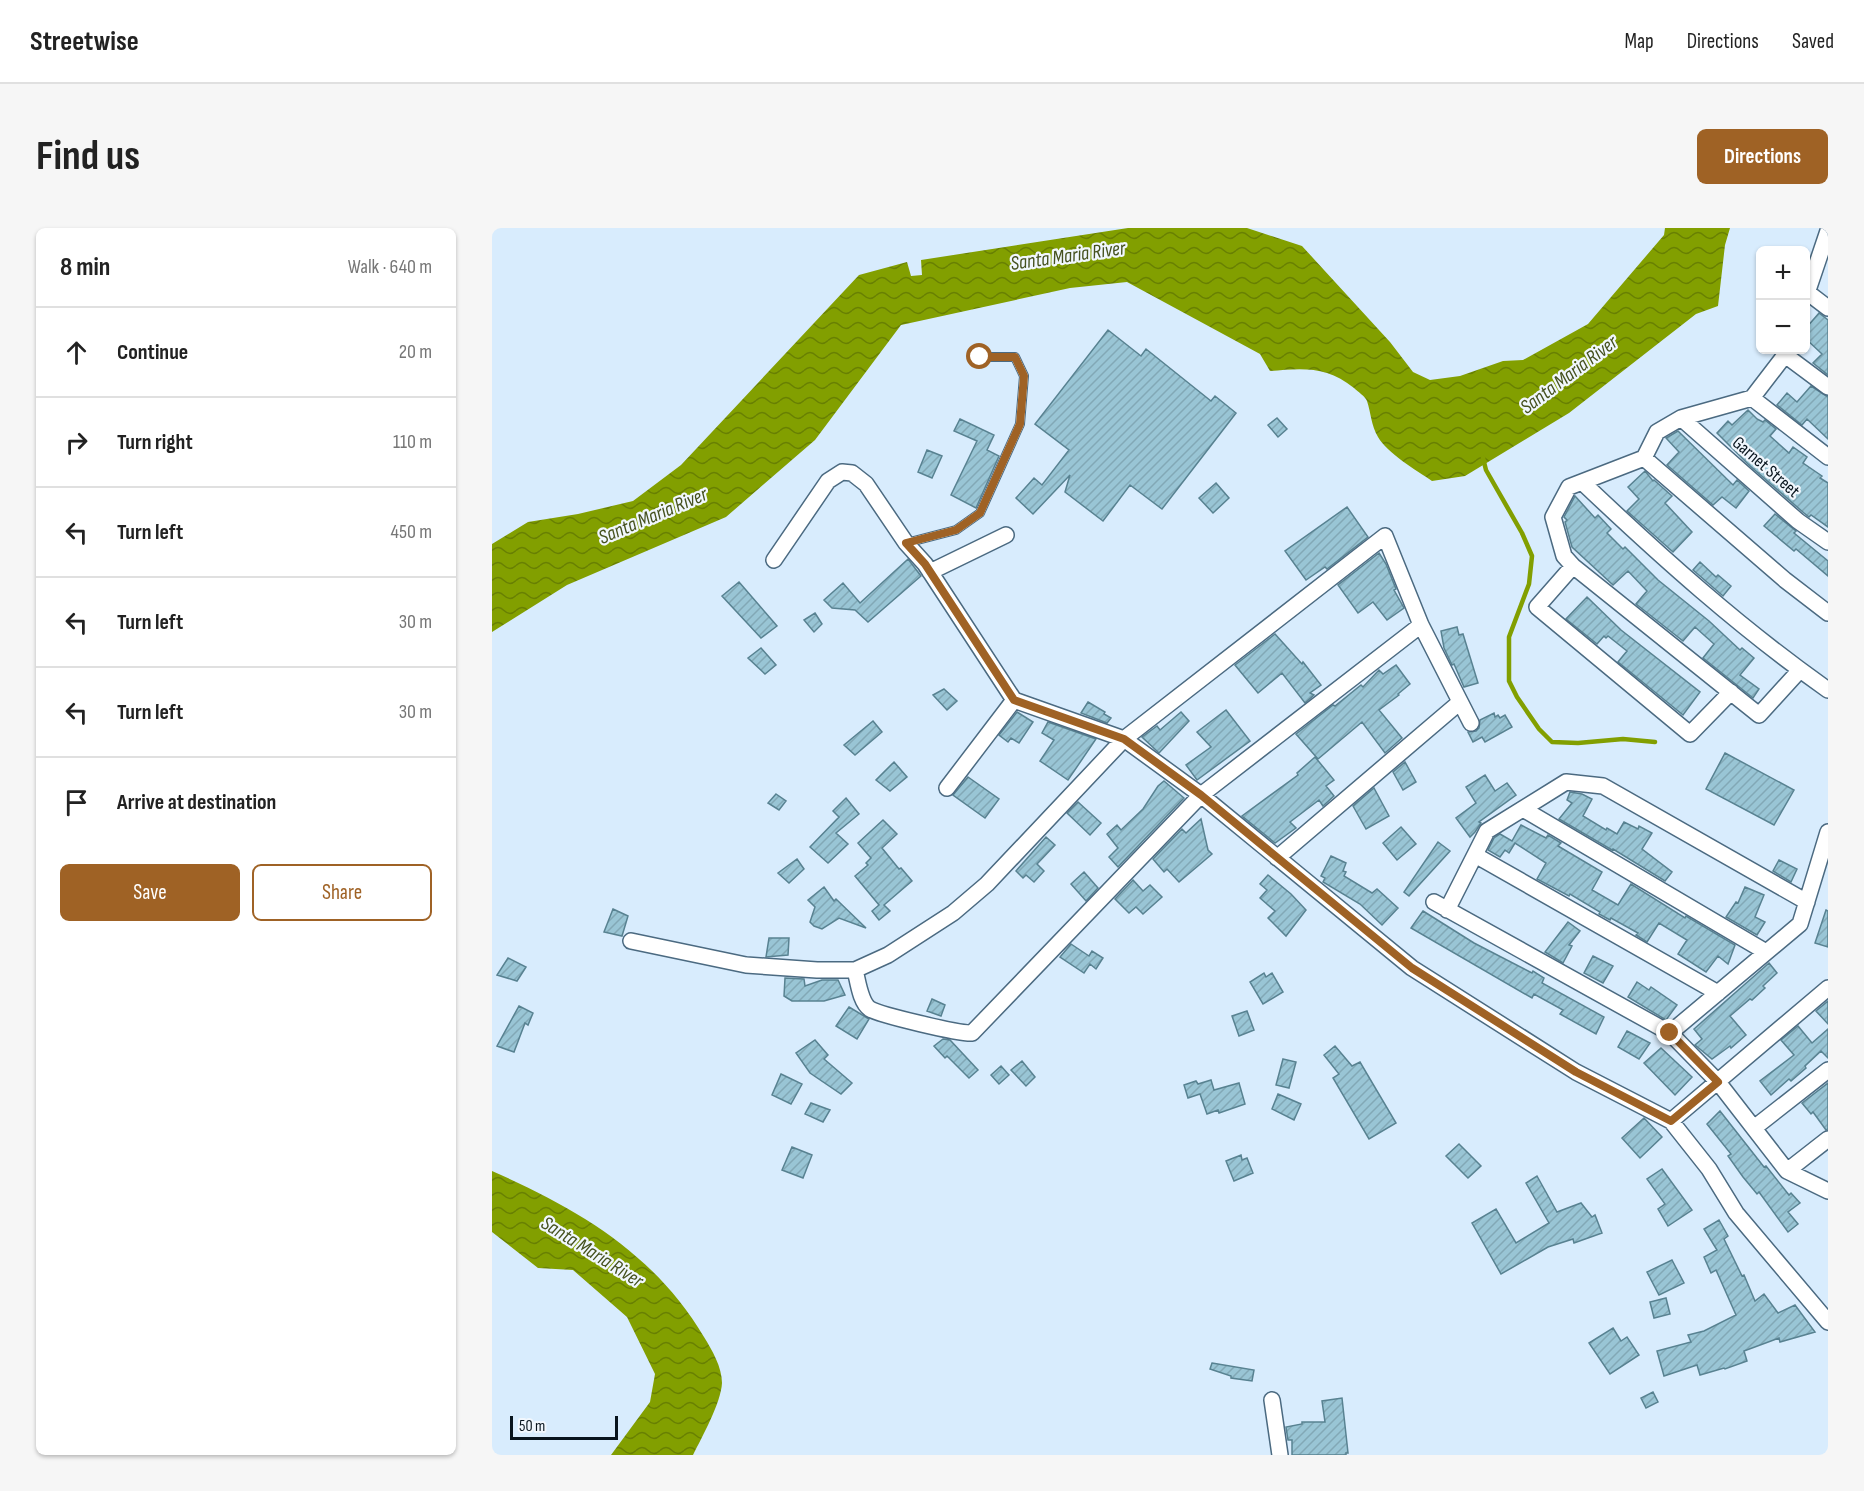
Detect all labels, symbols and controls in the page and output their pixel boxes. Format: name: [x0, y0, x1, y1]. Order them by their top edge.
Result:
text: Streetwise: [30, 25, 139, 58]
text: Map: [1624, 29, 1654, 54]
text: Directions: [1687, 29, 1759, 54]
text: Saved: [1792, 29, 1834, 54]
button: Directions: [1697, 129, 1828, 184]
text: Find us: [36, 131, 140, 182]
water label: Santa Maria River: [1009, 236, 1128, 276]
map controls: [1756, 246, 1810, 354]
button: +: [1756, 246, 1810, 300]
text: 8 min: [60, 252, 110, 283]
text: Walk · 640 m: [348, 255, 432, 279]
button: −: [1756, 300, 1810, 354]
water label: Santa Maria River: [1516, 330, 1624, 419]
icon: ahead: [60, 336, 93, 369]
text: Continue: [117, 339, 188, 366]
text: 20 m: [399, 340, 432, 364]
route start: [966, 343, 992, 369]
icon: right: [60, 426, 93, 459]
text: Turn right: [117, 429, 193, 456]
text: 110 m: [393, 430, 432, 454]
street label: Garnet Street: [1728, 432, 1804, 502]
water label: Santa Maria River: [595, 482, 712, 550]
icon: left: [60, 516, 93, 549]
text: Turn left: [117, 519, 183, 546]
text: 450 m: [391, 520, 432, 544]
icon: left: [60, 606, 93, 639]
text: Turn left: [117, 609, 183, 636]
text: 30 m: [399, 610, 432, 634]
icon: left: [60, 696, 93, 729]
text: Turn left: [117, 699, 183, 726]
text: 30 m: [399, 700, 432, 724]
icon: arrive: [60, 786, 93, 819]
text: Arrive at destination: [117, 789, 276, 816]
button: Save: [60, 864, 240, 921]
button: Share: [252, 864, 432, 921]
route end: [1656, 1019, 1682, 1045]
water label: Santa Maria River: [537, 1211, 649, 1294]
scale bar: [510, 1413, 618, 1440]
text: 50 m: [519, 1417, 545, 1436]

